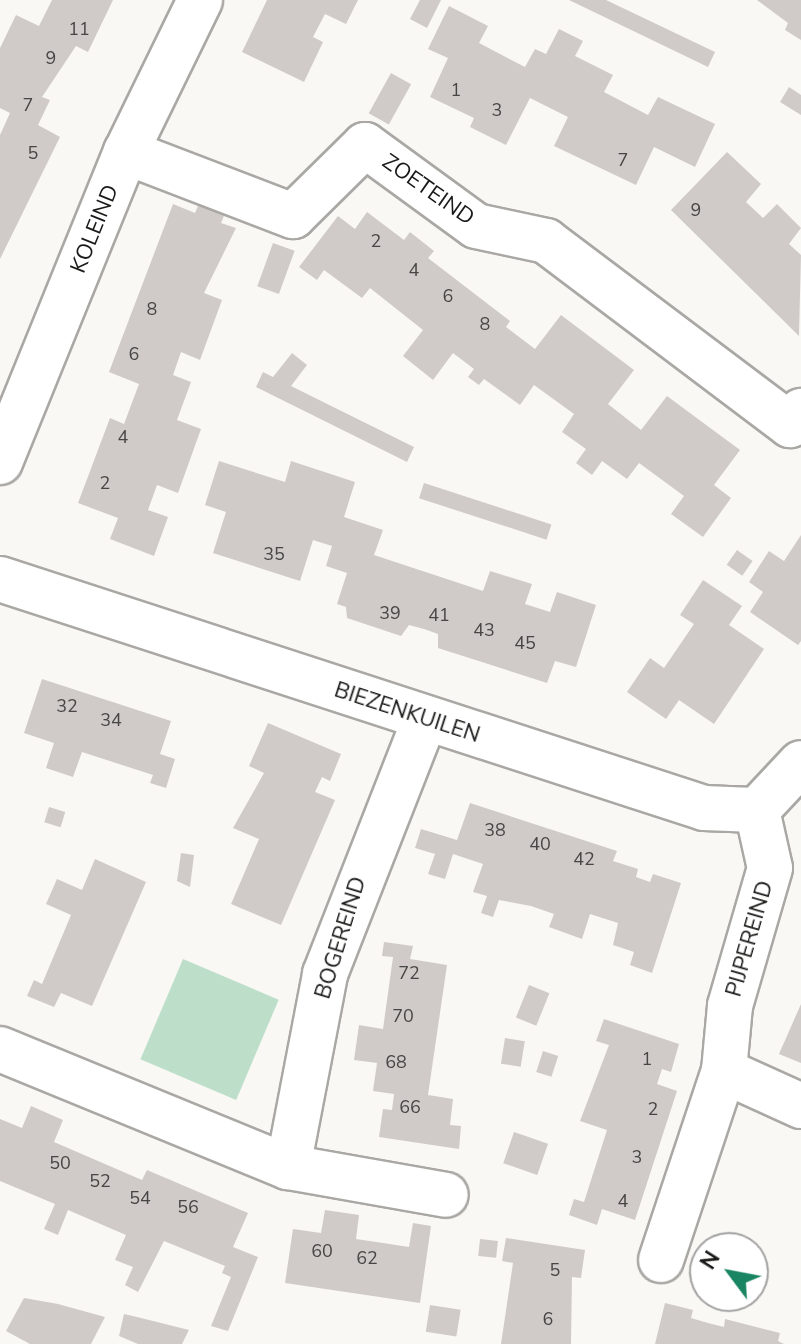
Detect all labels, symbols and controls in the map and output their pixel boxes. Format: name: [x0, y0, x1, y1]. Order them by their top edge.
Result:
house number: 11: [68, 18, 90, 40]
house number: 9: [46, 47, 56, 69]
house number: 1: [451, 79, 461, 101]
house number: 7: [23, 94, 33, 116]
house number: 3: [492, 99, 502, 121]
house number: 5: [28, 142, 38, 164]
street label: ZOETEIND: [377, 149, 479, 231]
house number: 7: [618, 149, 628, 171]
street label: KOLEIND: [65, 181, 125, 277]
house number: 9: [691, 199, 701, 221]
house number: 2: [371, 230, 381, 252]
house number: 4: [409, 259, 419, 281]
house number: 6: [443, 285, 453, 307]
house number: 8: [147, 298, 157, 320]
house number: 8: [480, 313, 490, 335]
house number: 6: [129, 343, 139, 365]
house number: 4: [118, 426, 128, 448]
house number: 2: [100, 472, 110, 494]
house number: 35: [263, 543, 285, 565]
house number: 39: [379, 602, 401, 624]
house number: 41: [428, 604, 450, 626]
house number: 43: [473, 619, 495, 641]
house number: 45: [514, 632, 536, 654]
street label: BIEZENKUILEN: [331, 677, 483, 749]
house number: 32: [56, 695, 78, 717]
house number: 34: [100, 709, 122, 731]
house number: 38: [484, 819, 506, 841]
house number: 40: [529, 833, 551, 855]
house number: 42: [573, 848, 595, 870]
street label: BOGEREIND: [310, 874, 372, 1002]
street label: PIJPEREIND: [721, 878, 779, 1000]
house number: 72: [398, 962, 420, 984]
house number: 70: [392, 1005, 414, 1027]
house number: 1: [642, 1048, 652, 1070]
house number: 68: [385, 1051, 407, 1073]
house number: 66: [399, 1096, 421, 1118]
house number: 2: [648, 1098, 658, 1120]
house number: 3: [632, 1146, 642, 1168]
house number: 50: [49, 1152, 71, 1174]
house number: 52: [89, 1170, 111, 1192]
house number: 54: [129, 1187, 151, 1209]
house number: 4: [618, 1190, 628, 1212]
house number: 56: [177, 1196, 199, 1218]
north arrow: [689, 1232, 769, 1312]
house number: 60: [311, 1240, 333, 1262]
text: N: [693, 1245, 727, 1275]
house number: 62: [356, 1247, 378, 1269]
house number: 5: [550, 1259, 560, 1281]
house number: 6: [543, 1308, 553, 1330]

